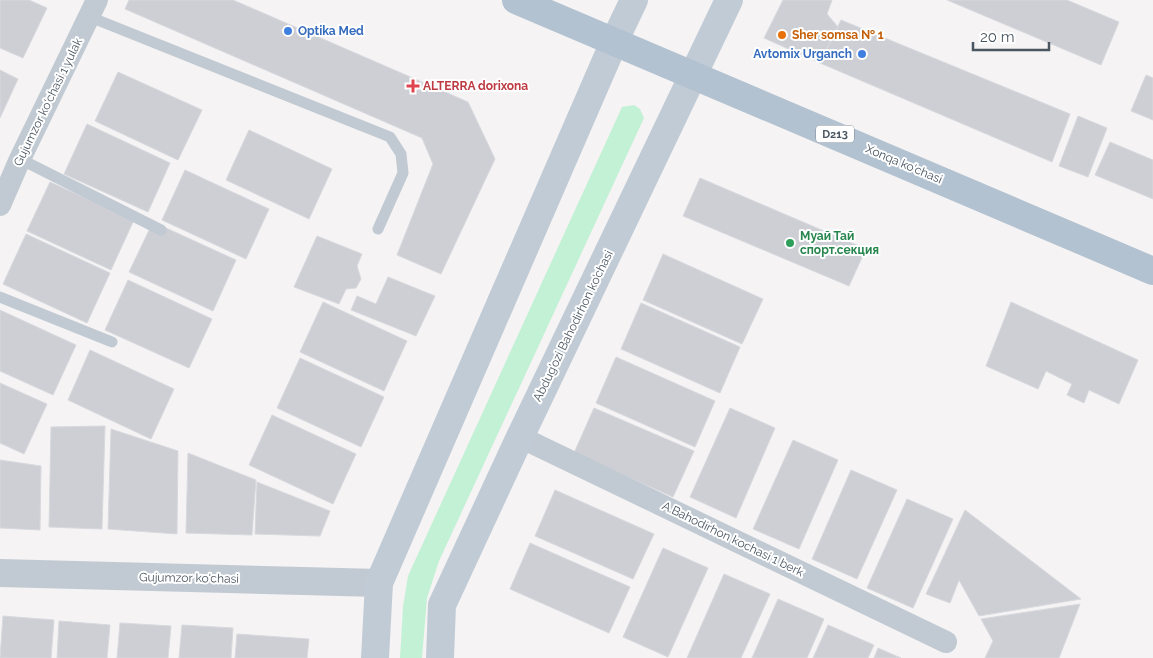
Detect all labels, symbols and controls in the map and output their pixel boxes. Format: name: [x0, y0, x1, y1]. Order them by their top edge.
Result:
scale bar: [973, 20, 1049, 52]
place label: Optika Med: [298, 24, 364, 38]
marker: Optika Med: [282, 25, 294, 37]
place label: Sher somsa № 1: [792, 28, 884, 42]
text: 20 m: [980, 28, 1015, 46]
marker: Sher somsa № 1: [776, 29, 788, 41]
street label: Gujumzor ko'chasi 1 yulak: [11, 35, 85, 168]
place label: Avtomix Urganch: [753, 47, 852, 61]
marker: Avtomix Urganch: [856, 48, 868, 60]
place label: ALTERRA dorixona: [423, 79, 528, 93]
marker: ALTERRA dorixona: [407, 80, 419, 92]
road number: D213: [816, 126, 854, 142]
street label: Xonqa ko'chasi: [864, 142, 944, 186]
place label: Муай Тай спорт.секция: [800, 229, 879, 257]
marker: Муай Тай спорт.секция: [784, 237, 796, 249]
street label: Abdug’ozi Bahodirhon ko’chasi: [530, 248, 616, 404]
street label: A.Bahodirhon kochasi 1 berk: [660, 499, 807, 580]
street label: Gujumzor ko'chasi: [139, 570, 239, 586]

